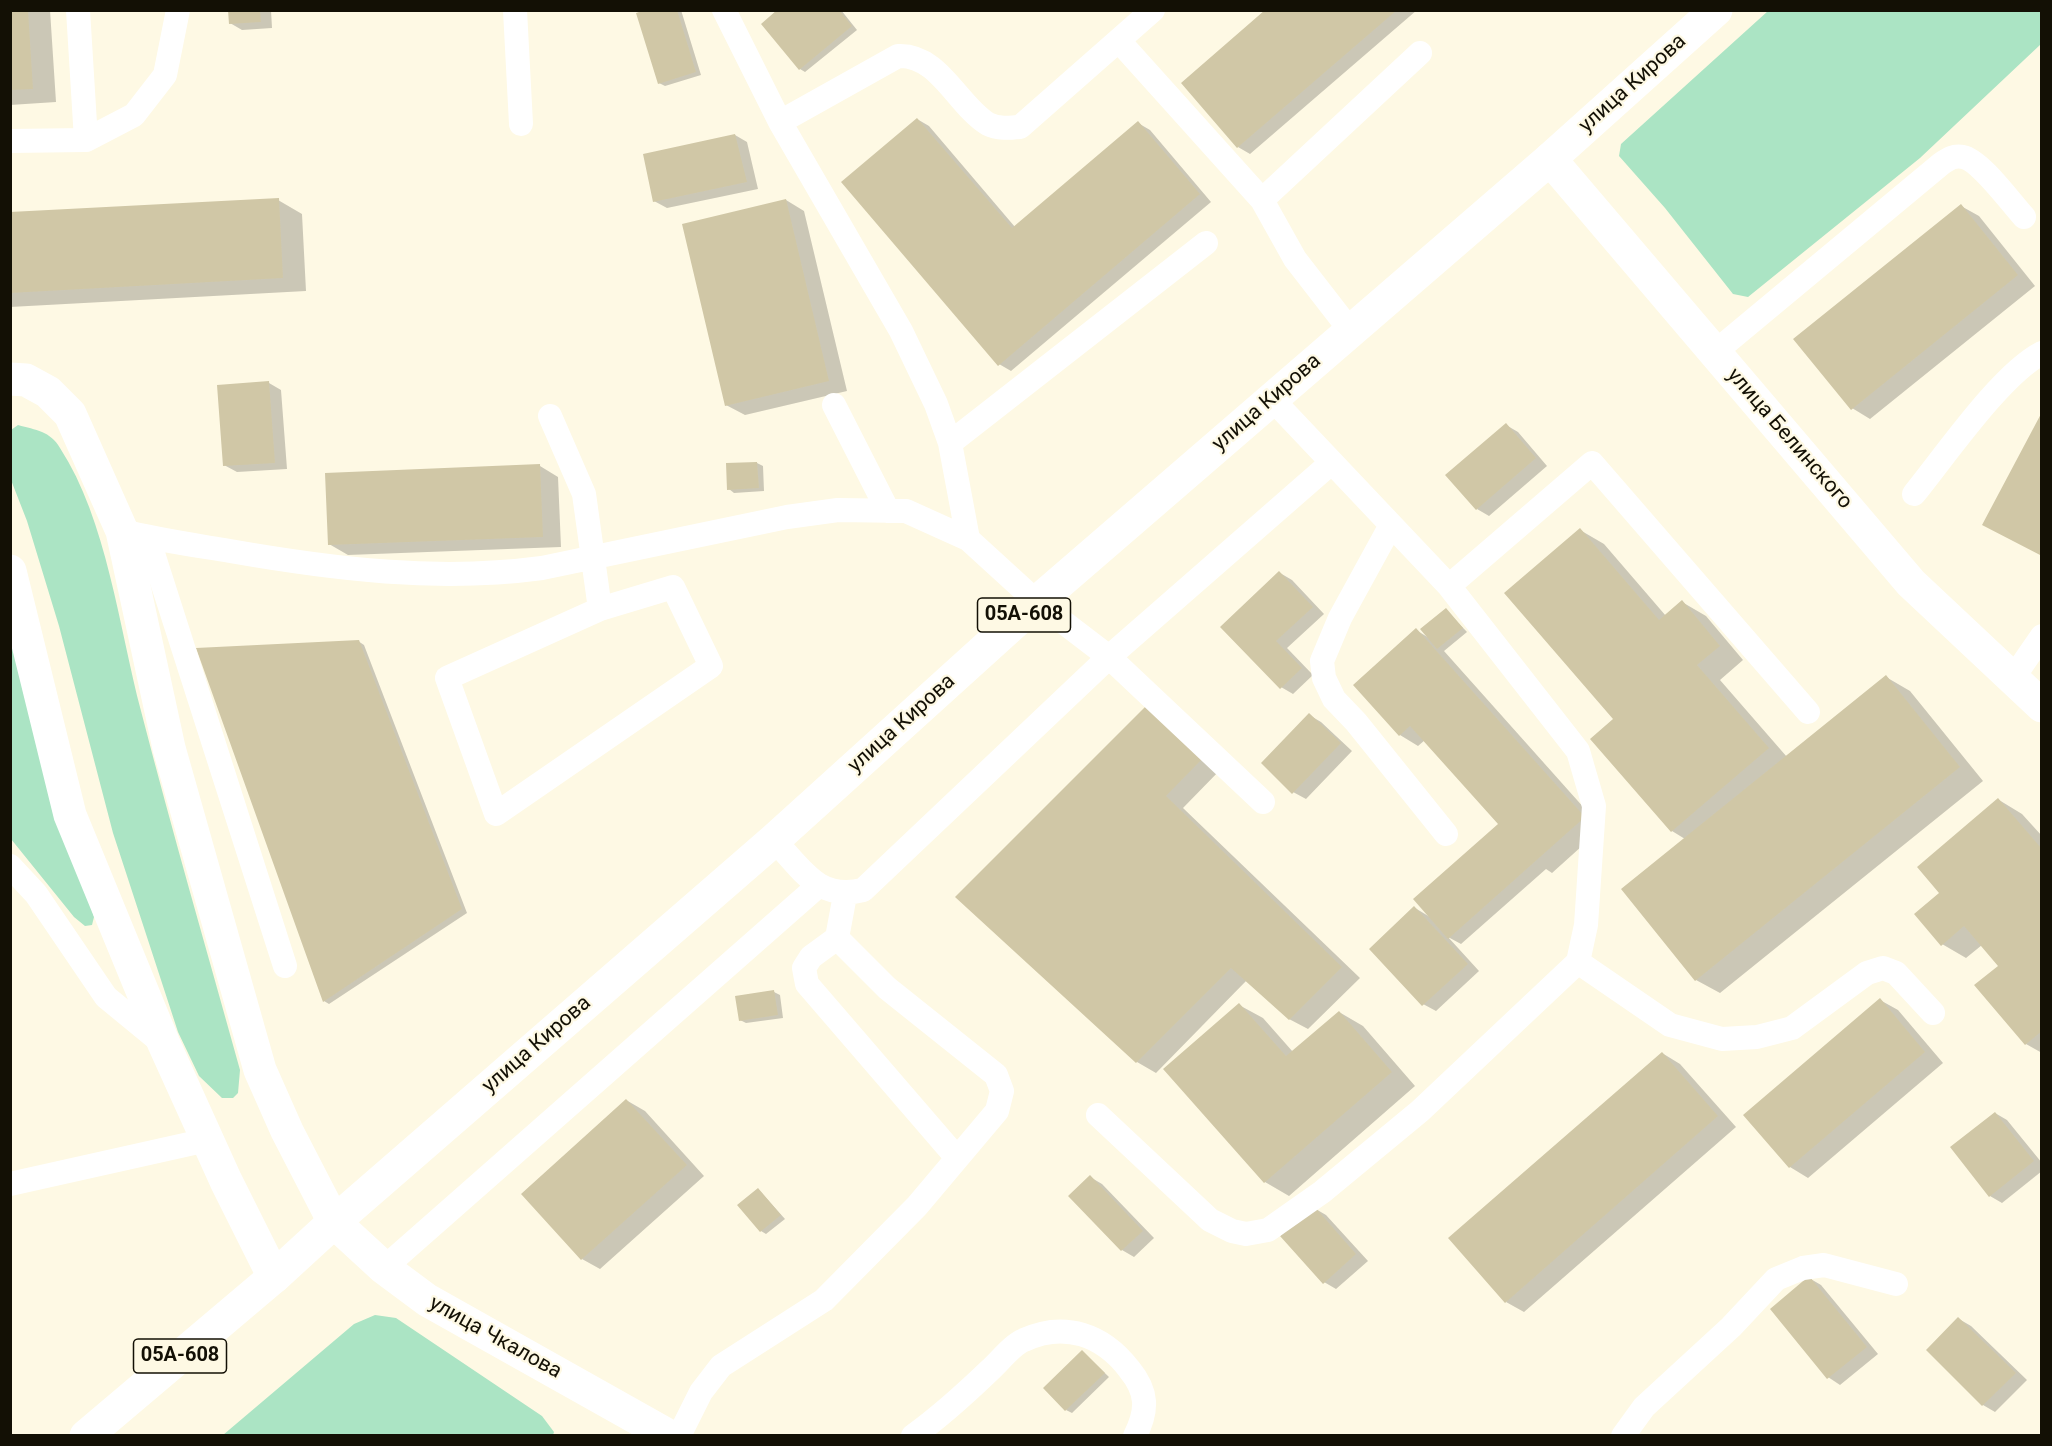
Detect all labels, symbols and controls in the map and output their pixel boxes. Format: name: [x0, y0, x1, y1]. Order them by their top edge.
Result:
street label: улица Кирова: [1574, 29, 1692, 139]
street label: улица Кирова: [1208, 349, 1326, 457]
street label: улица Белинского: [1721, 363, 1857, 515]
road number: 05А-608: [978, 598, 1070, 632]
street label: улица Кирова: [843, 669, 961, 779]
street label: улица Кирова: [478, 991, 596, 1099]
street label: улица Чкалова: [424, 1291, 566, 1385]
road number: 05А-608: [134, 1339, 226, 1373]

